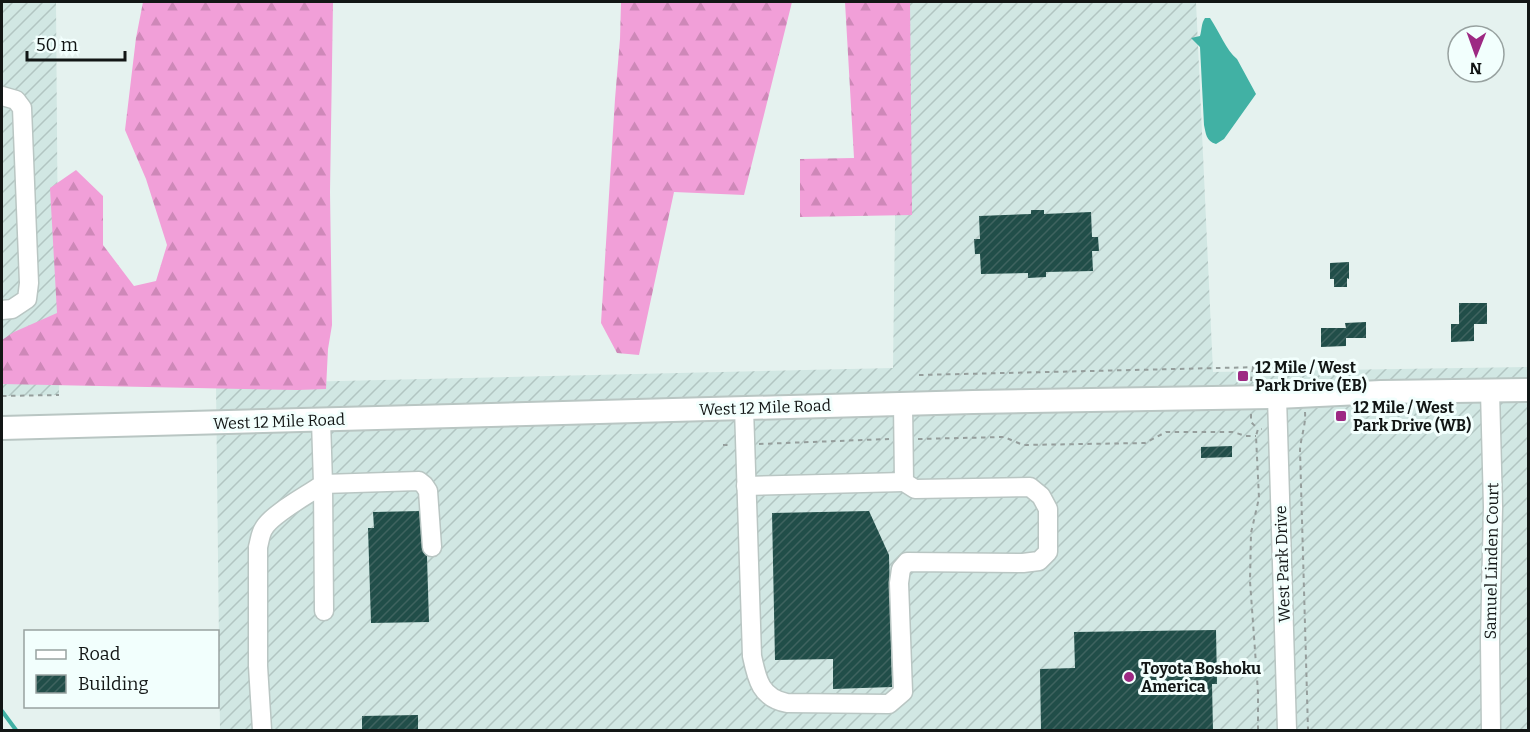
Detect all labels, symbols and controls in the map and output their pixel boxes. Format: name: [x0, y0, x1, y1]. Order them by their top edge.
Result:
scale bar: [27, 24, 124, 62]
north arrow: [1446, 24, 1506, 84]
text: 50 m: [36, 34, 78, 56]
text: N: [1469, 59, 1482, 78]
place label: 12 Mile / West Park Drive (EB): [1255, 358, 1367, 395]
marker: 12 Mile / West Park Drive (EB): [1236, 369, 1250, 383]
street label: West 12 Mile Road: [699, 396, 832, 419]
place label: 12 Mile / West Park Drive (WB): [1353, 398, 1471, 435]
marker: 12 Mile / West Park Drive (WB): [1334, 409, 1348, 423]
street label: West 12 Mile Road: [213, 410, 346, 433]
street label: Samuel Linden Court: [1481, 482, 1502, 639]
street label: West Park Drive: [1271, 505, 1294, 623]
legend: [24, 630, 219, 708]
text: Road: [78, 643, 121, 665]
place label: Toyota Boshoku America: [1141, 659, 1261, 696]
marker: Toyota Boshoku America: [1122, 670, 1136, 684]
text: Building: [78, 673, 149, 695]

